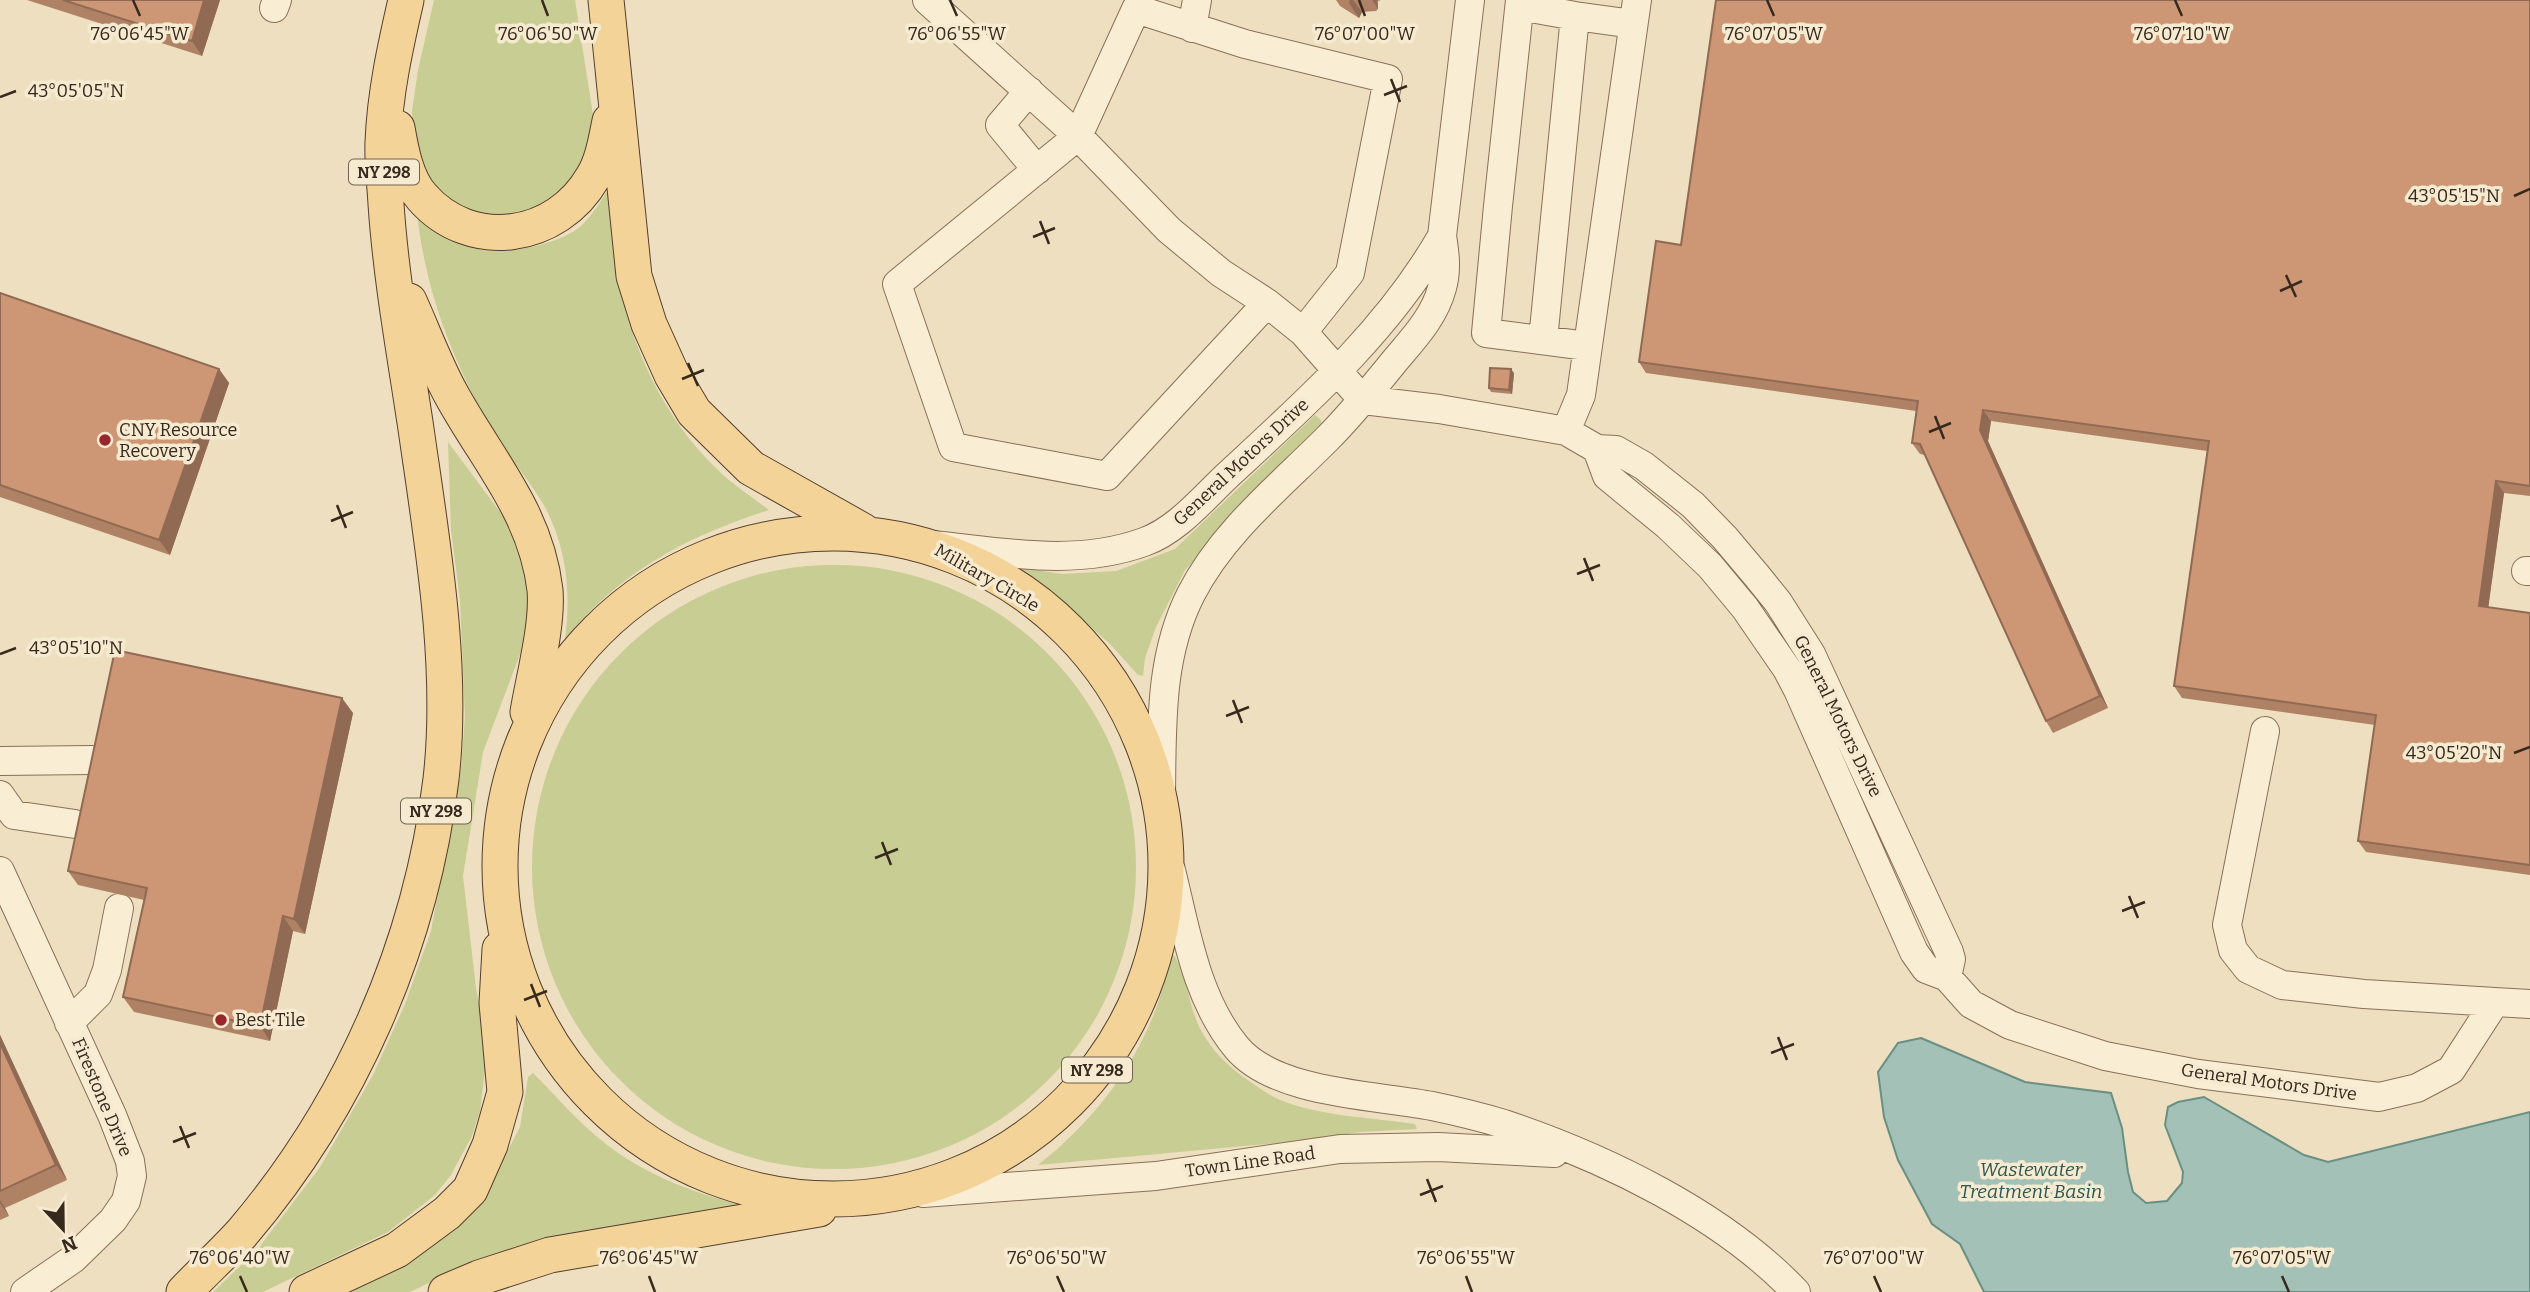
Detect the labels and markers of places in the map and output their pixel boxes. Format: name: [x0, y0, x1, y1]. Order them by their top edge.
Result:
place label: CNY Resource Recovery: [119, 419, 237, 462]
marker: CNY Resource Recovery: [97, 432, 113, 448]
place label: Best Tile: [235, 1009, 305, 1031]
marker: Best Tile: [213, 1012, 229, 1028]

